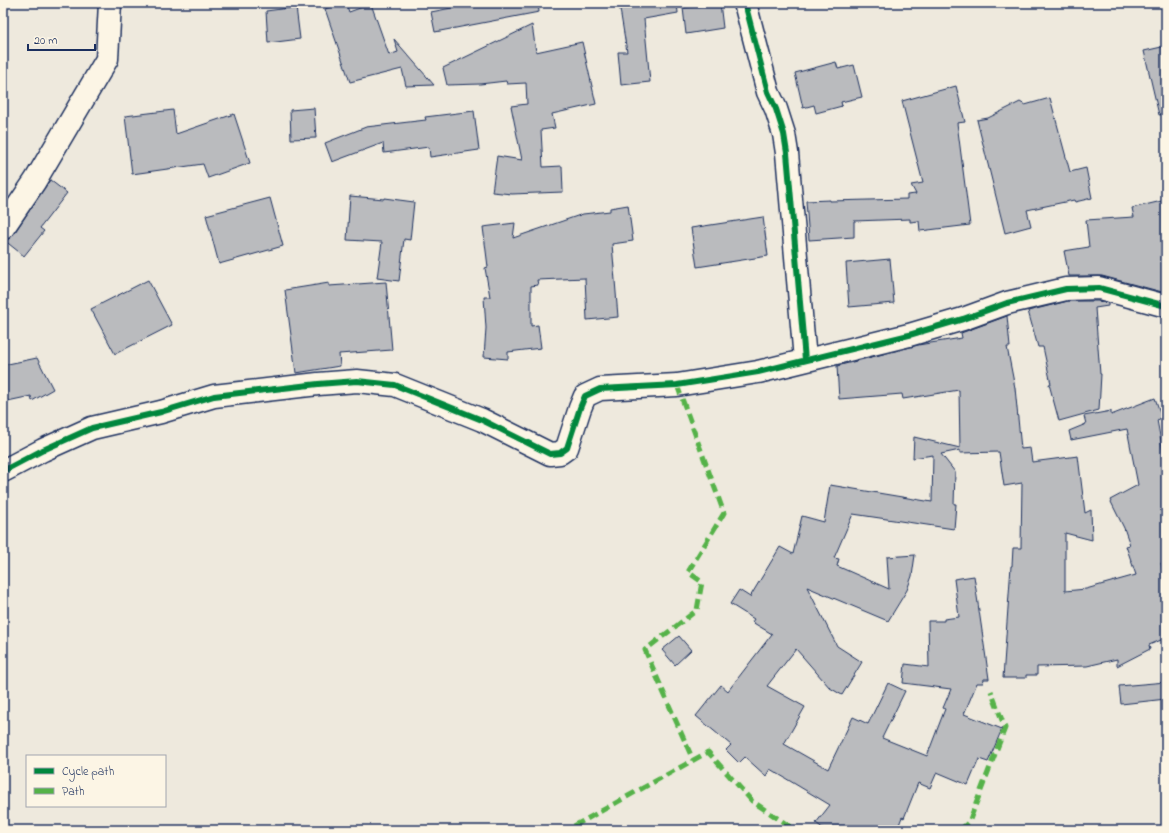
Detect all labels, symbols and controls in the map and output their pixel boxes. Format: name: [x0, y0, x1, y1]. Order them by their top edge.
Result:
scale bar: [28, 26, 95, 52]
text: 20 m: [34, 32, 57, 50]
legend: [26, 755, 166, 807]
text: Cycle path: [62, 763, 114, 782]
text: Path: [62, 783, 85, 801]

